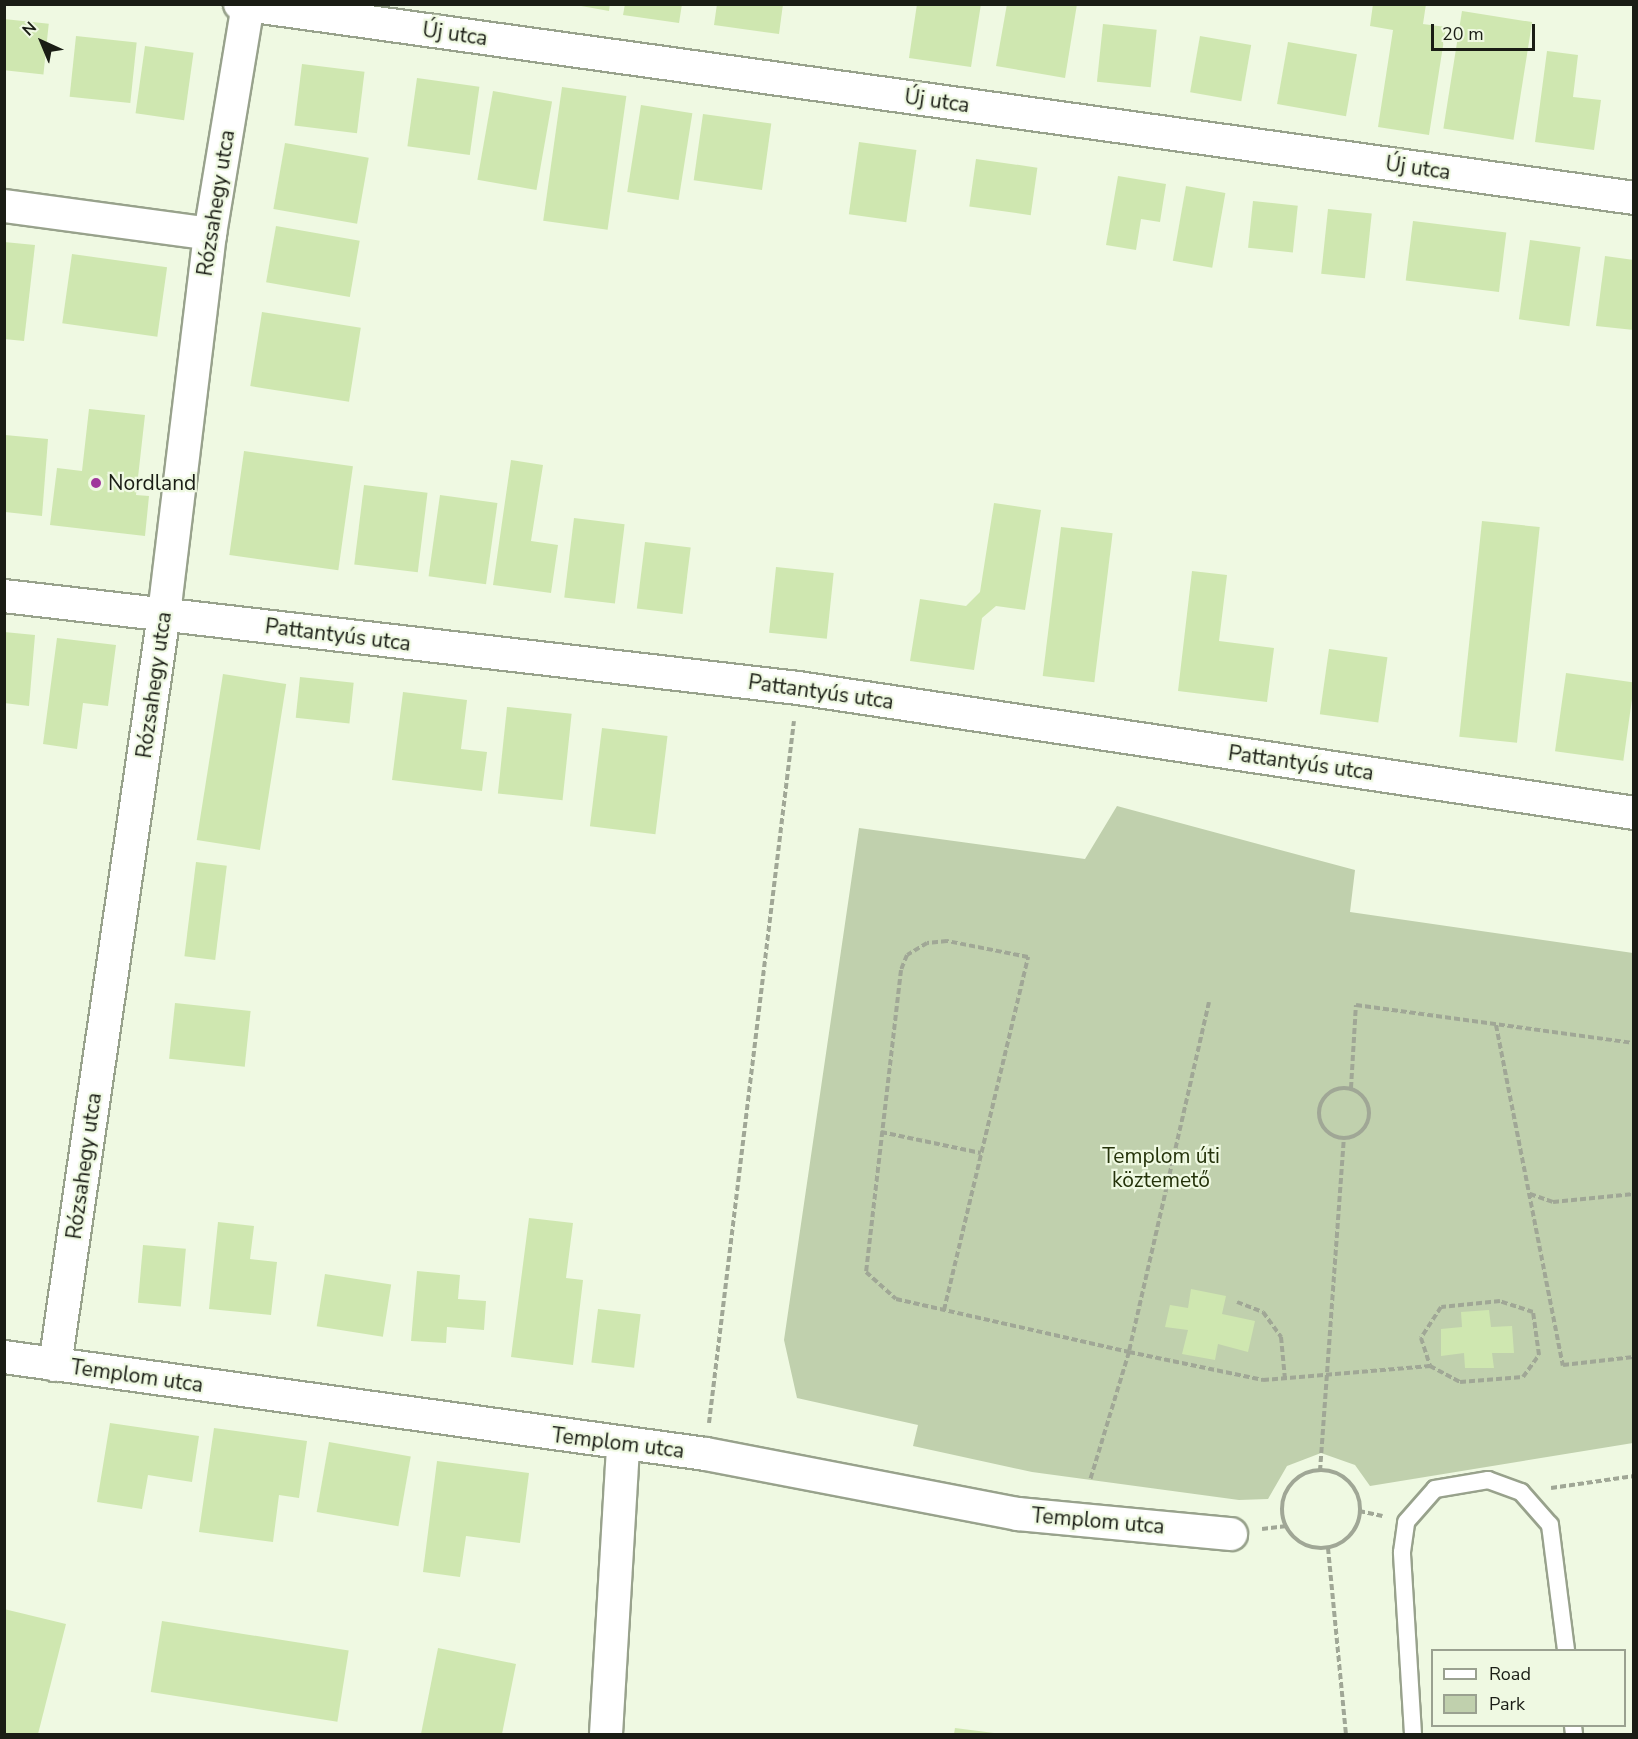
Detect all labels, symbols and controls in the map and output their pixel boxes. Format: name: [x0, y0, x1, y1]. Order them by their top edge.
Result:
north arrow: [12, 12, 72, 72]
scale bar: [1434, 12, 1538, 50]
text: N: [18, 17, 41, 41]
street label: Új utca: [421, 17, 489, 51]
text: 20 m: [1442, 22, 1484, 46]
street label: Új utca: [903, 84, 971, 118]
street label: Rózsahegy utca: [192, 128, 240, 278]
street label: Új utca: [1384, 151, 1452, 185]
place label: Nordland: [108, 470, 196, 496]
marker: Nordland: [89, 476, 103, 490]
street label: Rózsahegy utca: [131, 610, 177, 760]
street label: Pattantyús utca: [264, 614, 412, 656]
street label: Pattantyús utca: [747, 669, 895, 715]
street label: Pattantyús utca: [1227, 740, 1375, 786]
street label: Rózsahegy utca: [61, 1091, 107, 1241]
park label: Templom úti köztemető: [1102, 1143, 1220, 1193]
street label: Templom utca: [69, 1354, 205, 1398]
street label: Templom utca: [550, 1422, 686, 1464]
street label: Templom utca: [1030, 1503, 1166, 1539]
legend: [1431, 1649, 1626, 1727]
text: Road: [1489, 1662, 1531, 1686]
text: Park: [1489, 1692, 1525, 1716]

